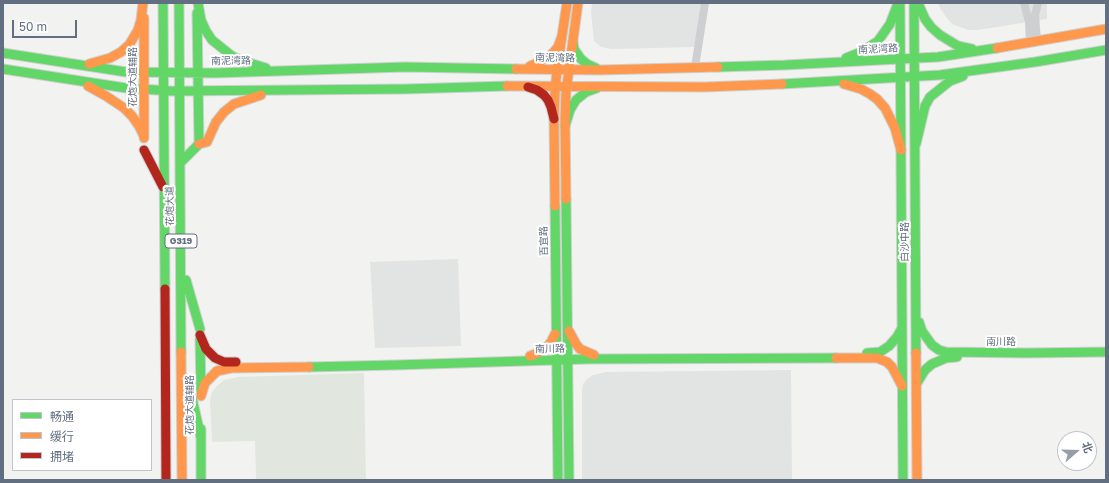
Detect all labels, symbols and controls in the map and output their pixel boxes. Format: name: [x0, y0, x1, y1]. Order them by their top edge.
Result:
scale bar: [14, 12, 79, 38]
text: 50 m: [19, 19, 47, 34]
street label: 南泥湾路: [858, 42, 898, 56]
street label: 花炮大道辅路: [127, 47, 139, 107]
street label: 南泥湾路: [535, 52, 575, 64]
street label: 南泥湾路: [211, 55, 251, 67]
street label: 花炮大道: [164, 186, 176, 226]
street label: 白沙中路: [899, 222, 911, 262]
street label: 百宜路: [538, 226, 550, 256]
road number: G319: [165, 234, 197, 248]
street label: 南川路: [986, 336, 1016, 348]
street label: 南川路: [535, 343, 565, 355]
street label: 花炮大道辅路: [184, 375, 196, 435]
legend: [12, 399, 152, 471]
text: 畅通: [50, 409, 74, 424]
text: 缓行: [50, 429, 74, 444]
north arrow: [1057, 431, 1097, 471]
text: 北: [1080, 440, 1096, 454]
text: 拥堵: [50, 449, 74, 464]

